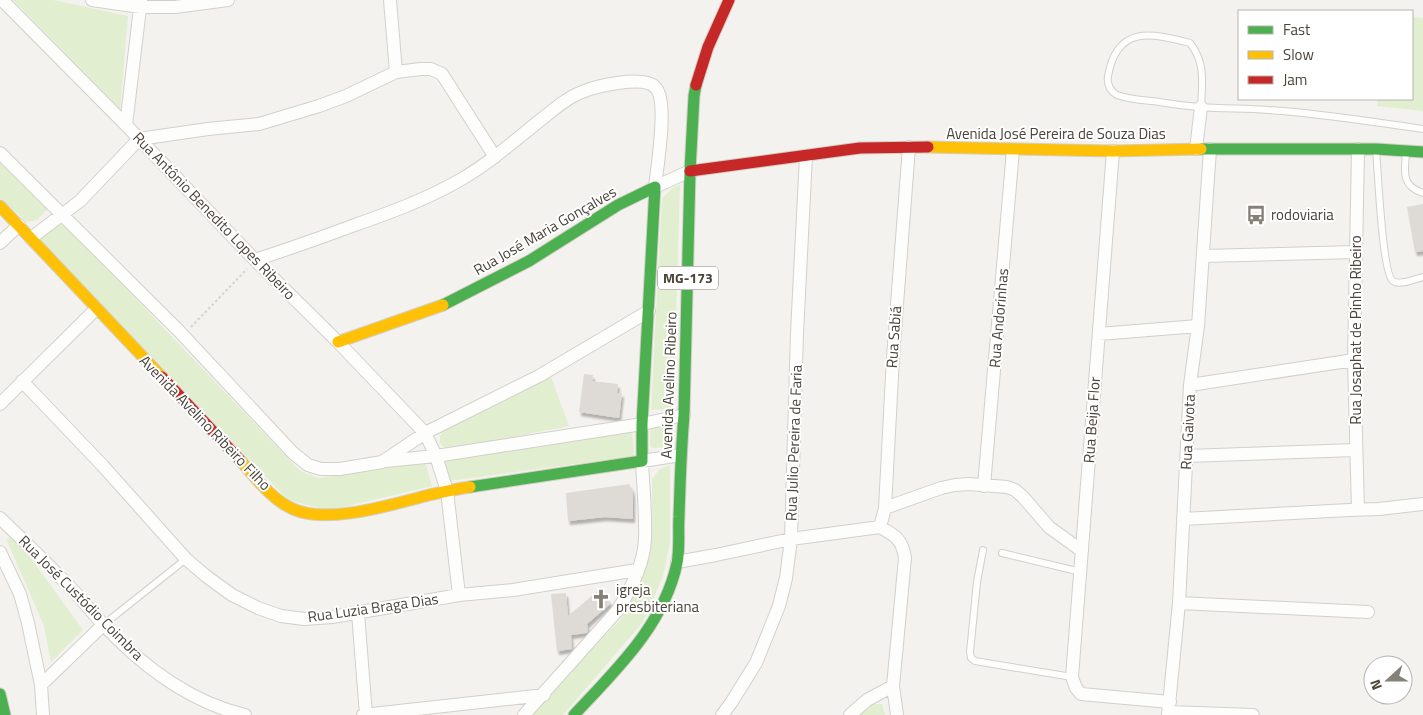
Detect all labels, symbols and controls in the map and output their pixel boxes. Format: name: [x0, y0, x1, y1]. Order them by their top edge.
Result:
legend: [1238, 10, 1413, 100]
text: Fast: [1283, 18, 1311, 41]
text: Slow: [1283, 43, 1314, 66]
text: Jam: [1283, 68, 1307, 91]
street label: Avenida José Pereira de Souza Dias: [946, 122, 1166, 145]
street label: Rua Antônio Benedito Lopes Ribeiro: [128, 126, 301, 305]
street label: Rua José Maria Gonçalves: [469, 180, 621, 281]
place label: rodoviaria: [1271, 203, 1334, 226]
bus stop icon: rodoviaria: [1245, 204, 1267, 226]
street label: Rua Josaphat de Pinho Ribeiro: [1344, 235, 1367, 425]
road number: MG-173: [658, 266, 718, 290]
street label: Rua Andorinhas: [983, 267, 1014, 369]
street label: Rua Sabiá: [880, 305, 907, 369]
street label: Avenida Avelino Ribeiro: [654, 311, 683, 459]
street label: Avenida Avelino Ribeiro Filho: [134, 350, 277, 496]
street label: Rua Julio Pereira de Faria: [779, 364, 808, 521]
street label: Rua Beija Flor: [1077, 376, 1106, 464]
street label: Rua Gaivota: [1174, 393, 1201, 470]
street label: Rua José Custódio Coimbra: [13, 530, 150, 666]
place label: igreja presbiteriana: [616, 578, 700, 618]
street label: Rua Luzia Braga Dias: [306, 587, 440, 628]
church icon: igreja presbiteriana: [590, 588, 612, 610]
north arrow: [1363, 655, 1413, 705]
text: N: [1364, 677, 1387, 693]

